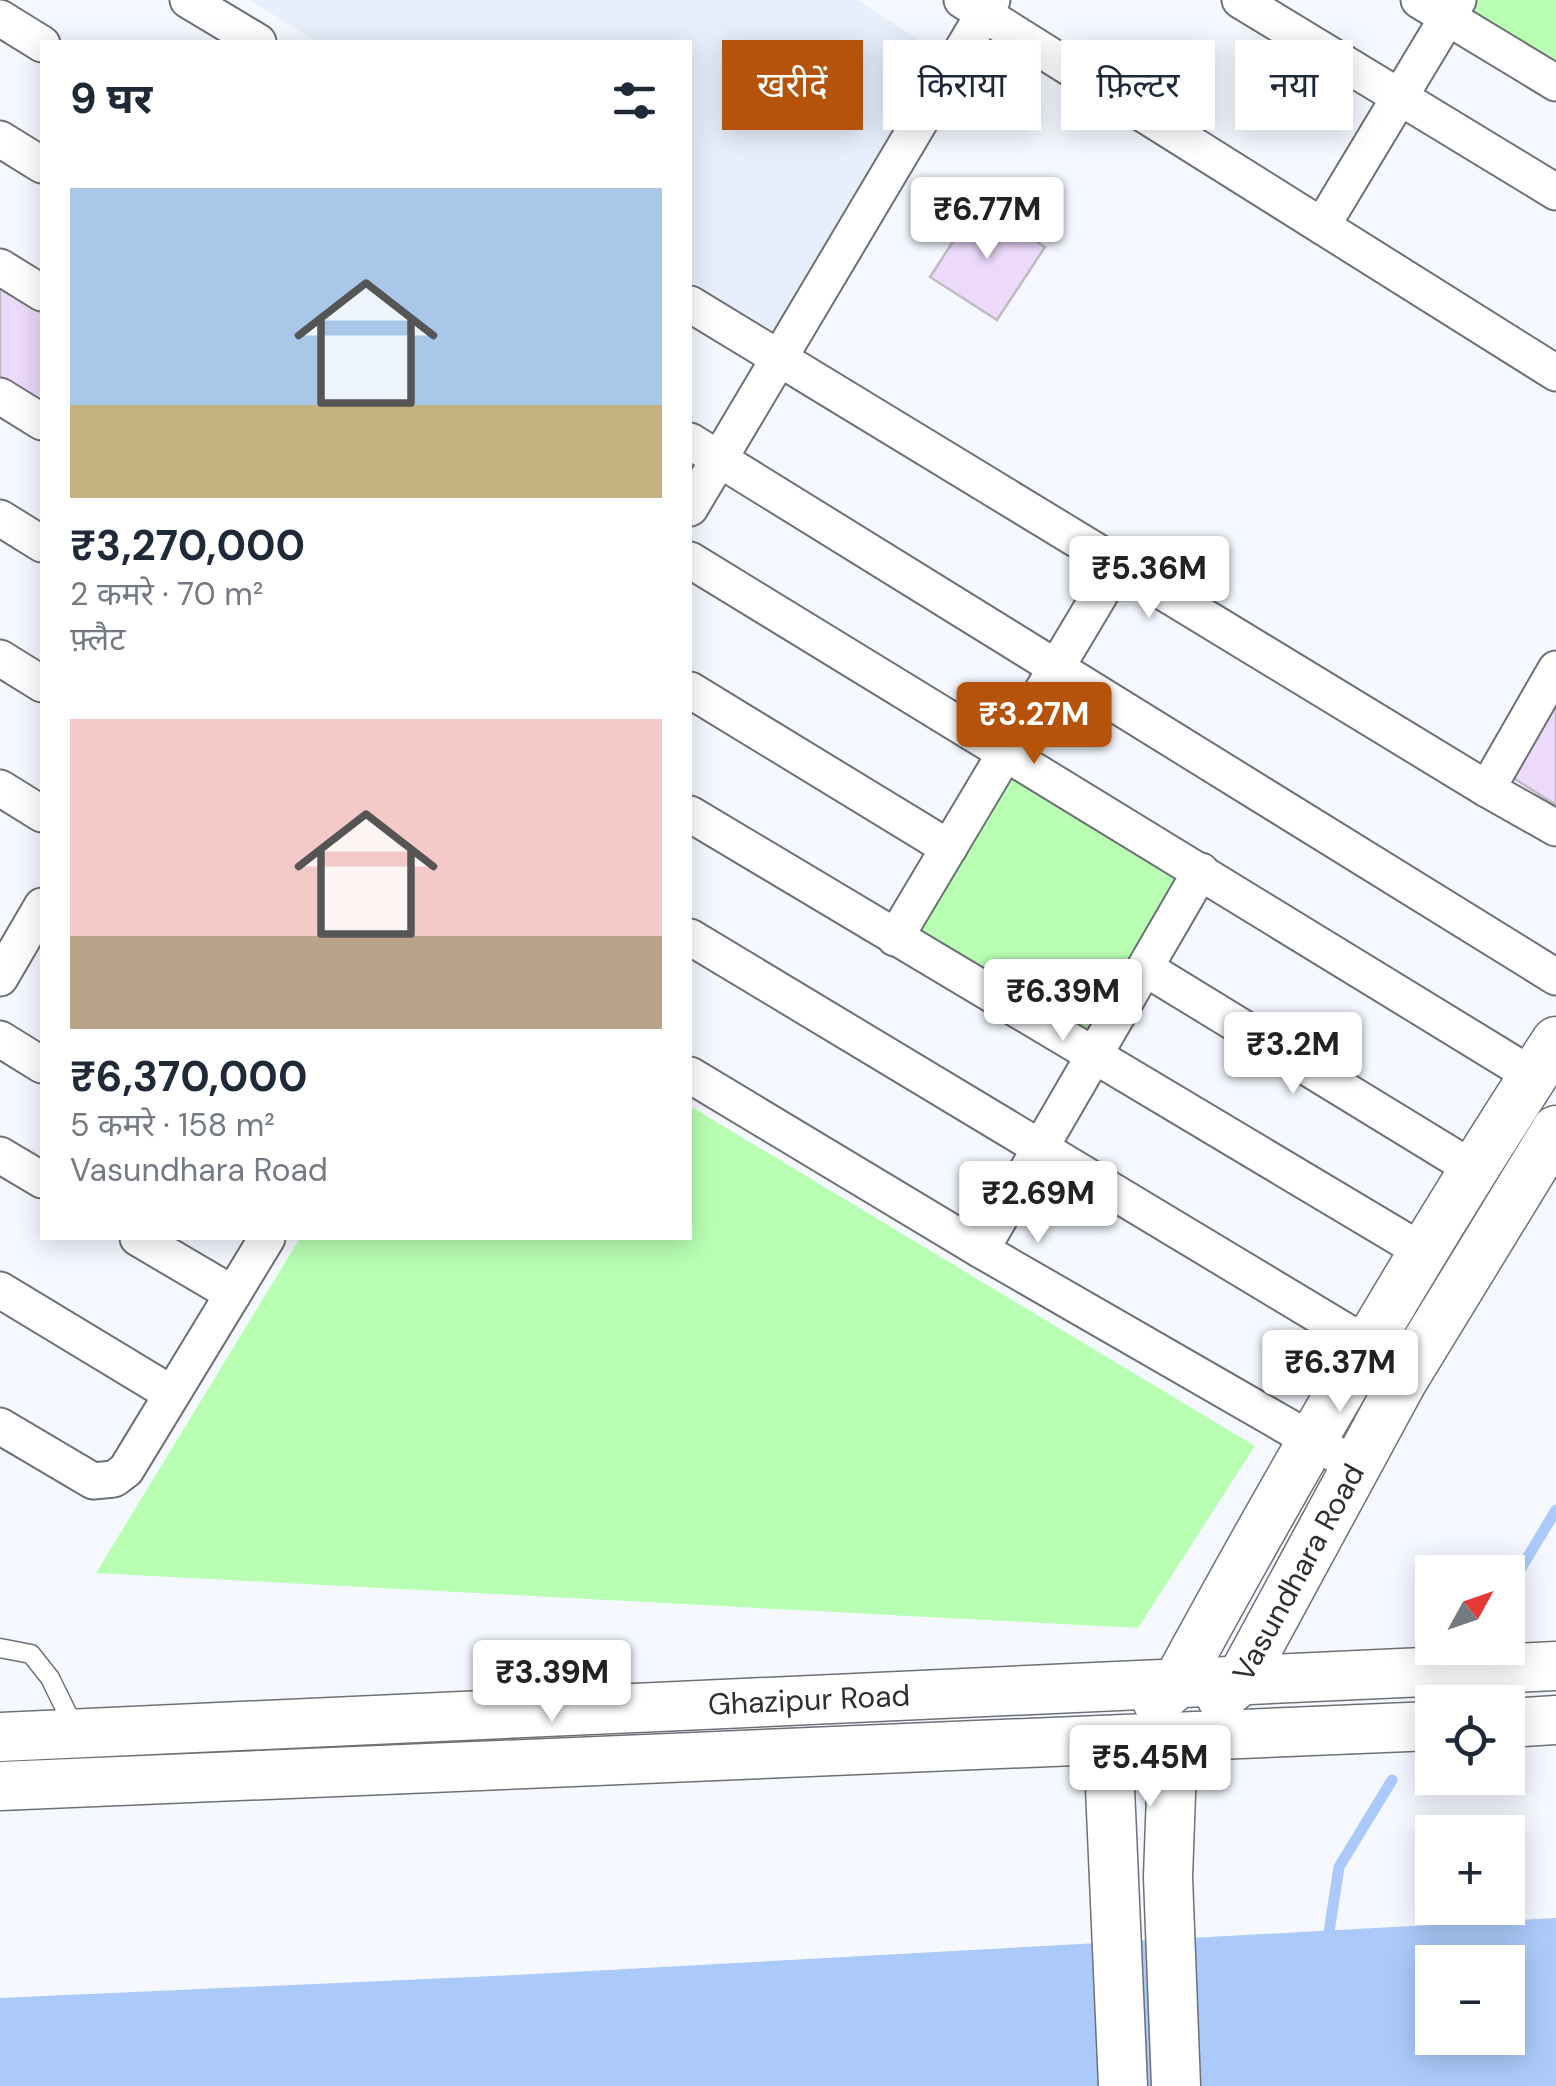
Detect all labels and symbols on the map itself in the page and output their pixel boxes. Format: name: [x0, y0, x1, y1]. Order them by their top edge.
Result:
pin: ₹6.77M: [906, 177, 1068, 262]
pin: ₹5.36M: [1068, 536, 1230, 621]
pin: ₹3.27M: [953, 682, 1115, 767]
pin: ₹6.39M: [982, 959, 1144, 1044]
pin: ₹3.2M: [1223, 1012, 1363, 1097]
pin: ₹2.69M: [957, 1161, 1119, 1246]
pin: ₹6.37M: [1259, 1330, 1421, 1415]
street label: Vasundhara Road: [1223, 1457, 1373, 1688]
north arrow: [1415, 1555, 1525, 1665]
pin: ₹3.39M: [471, 1640, 633, 1725]
street label: Ghazipur Road: [707, 1675, 911, 1724]
pin: ₹5.45M: [1069, 1725, 1231, 1810]

